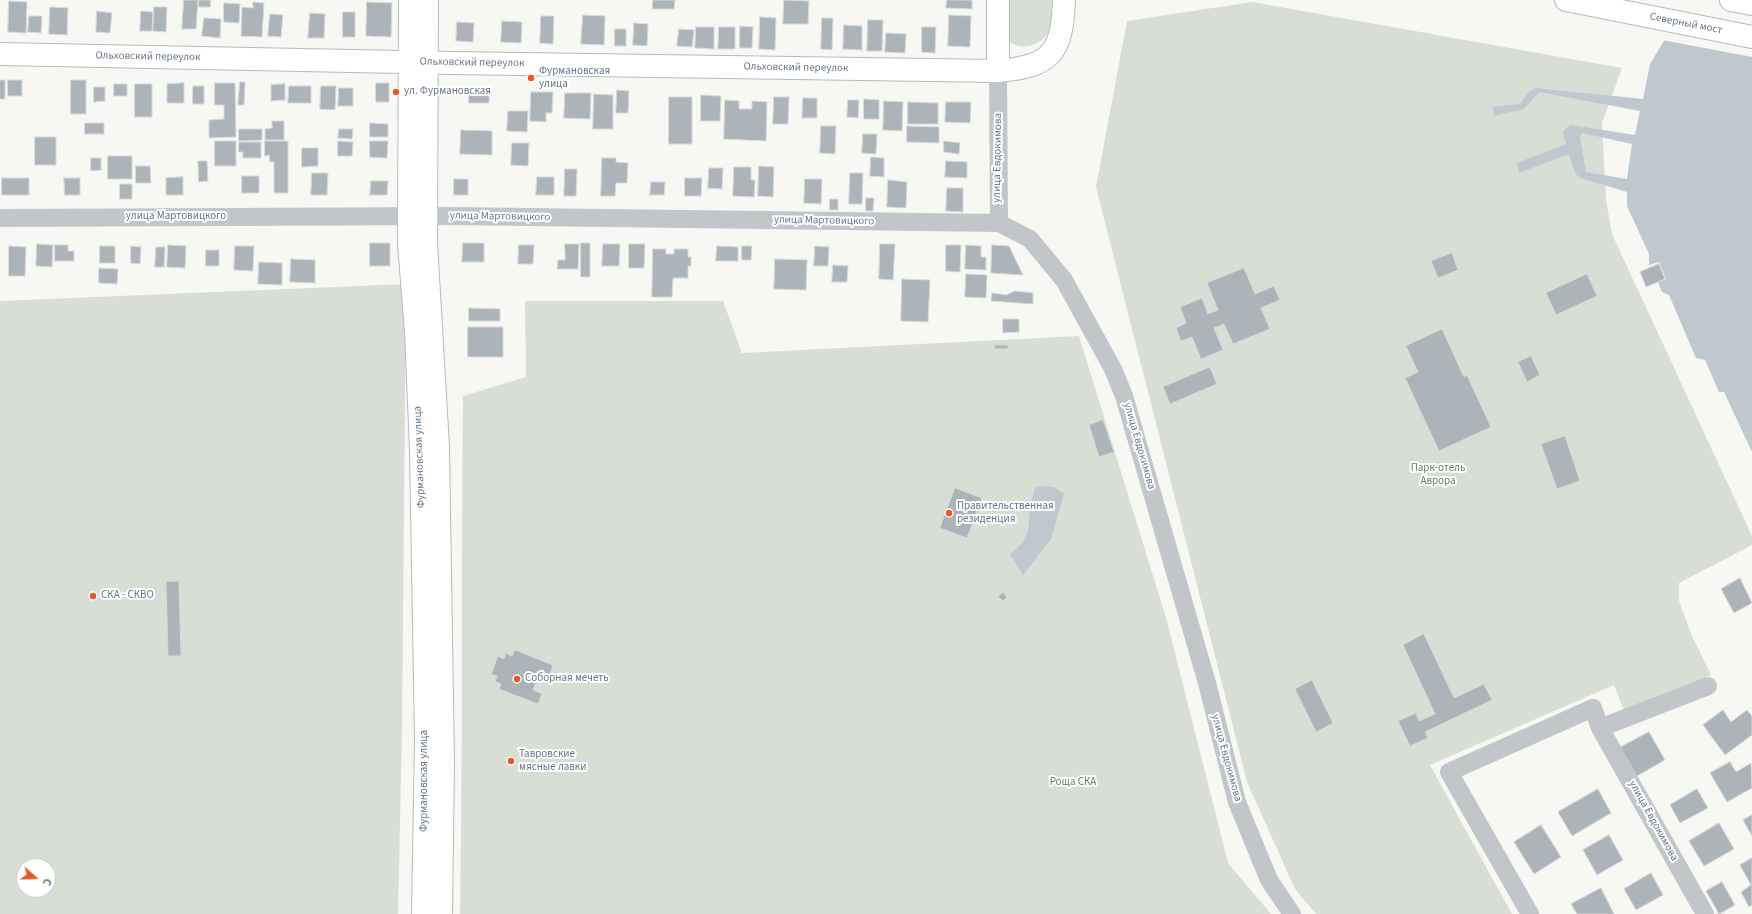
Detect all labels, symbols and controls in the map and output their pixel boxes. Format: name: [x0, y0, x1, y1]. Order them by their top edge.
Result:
street label: Северный мост: [1649, 10, 1723, 38]
street label: Ольховский переулок: [95, 49, 201, 65]
street label: Ольховский переулок: [419, 55, 525, 71]
street label: Ольховский переулок: [743, 60, 849, 76]
place label: Фурмановская улица: [539, 65, 610, 91]
marker: Фурмановская улица: [526, 73, 536, 83]
place label: ул. Фурмановская: [404, 85, 491, 99]
marker: ул. Фурмановская: [391, 87, 401, 97]
street label: улица Евдокимова: [991, 113, 1005, 203]
street label: улица Мартовицкого: [126, 210, 226, 224]
street label: улица Мартовицкого: [450, 210, 550, 224]
street label: улица Мартовицкого: [774, 214, 874, 228]
street label: улица Евдокимова: [1120, 401, 1158, 491]
street label: Фурмановская улица: [412, 406, 428, 508]
park label: Парк-отель Аврора: [1411, 462, 1465, 488]
place label: Правительственная резиденция: [957, 500, 1054, 526]
marker: Правительственная резиденция: [944, 508, 954, 518]
place label: СКА - СКВО: [101, 589, 154, 603]
marker: СКА - СКВО: [88, 591, 98, 601]
place label: Соборная мечеть: [525, 672, 609, 686]
marker: Соборная мечеть: [512, 674, 522, 684]
street label: улица Евдокимова: [1208, 713, 1244, 803]
street label: Фурмановская улица: [418, 730, 432, 832]
place label: Тавровские мясные лавки: [519, 748, 587, 774]
marker: Тавровские мясные лавки: [506, 756, 516, 766]
park label: Роща СКА: [1050, 776, 1096, 790]
street label: улица Евдокимова: [1625, 778, 1681, 864]
north arrow: [16, 858, 56, 898]
text: С: [39, 876, 55, 888]

